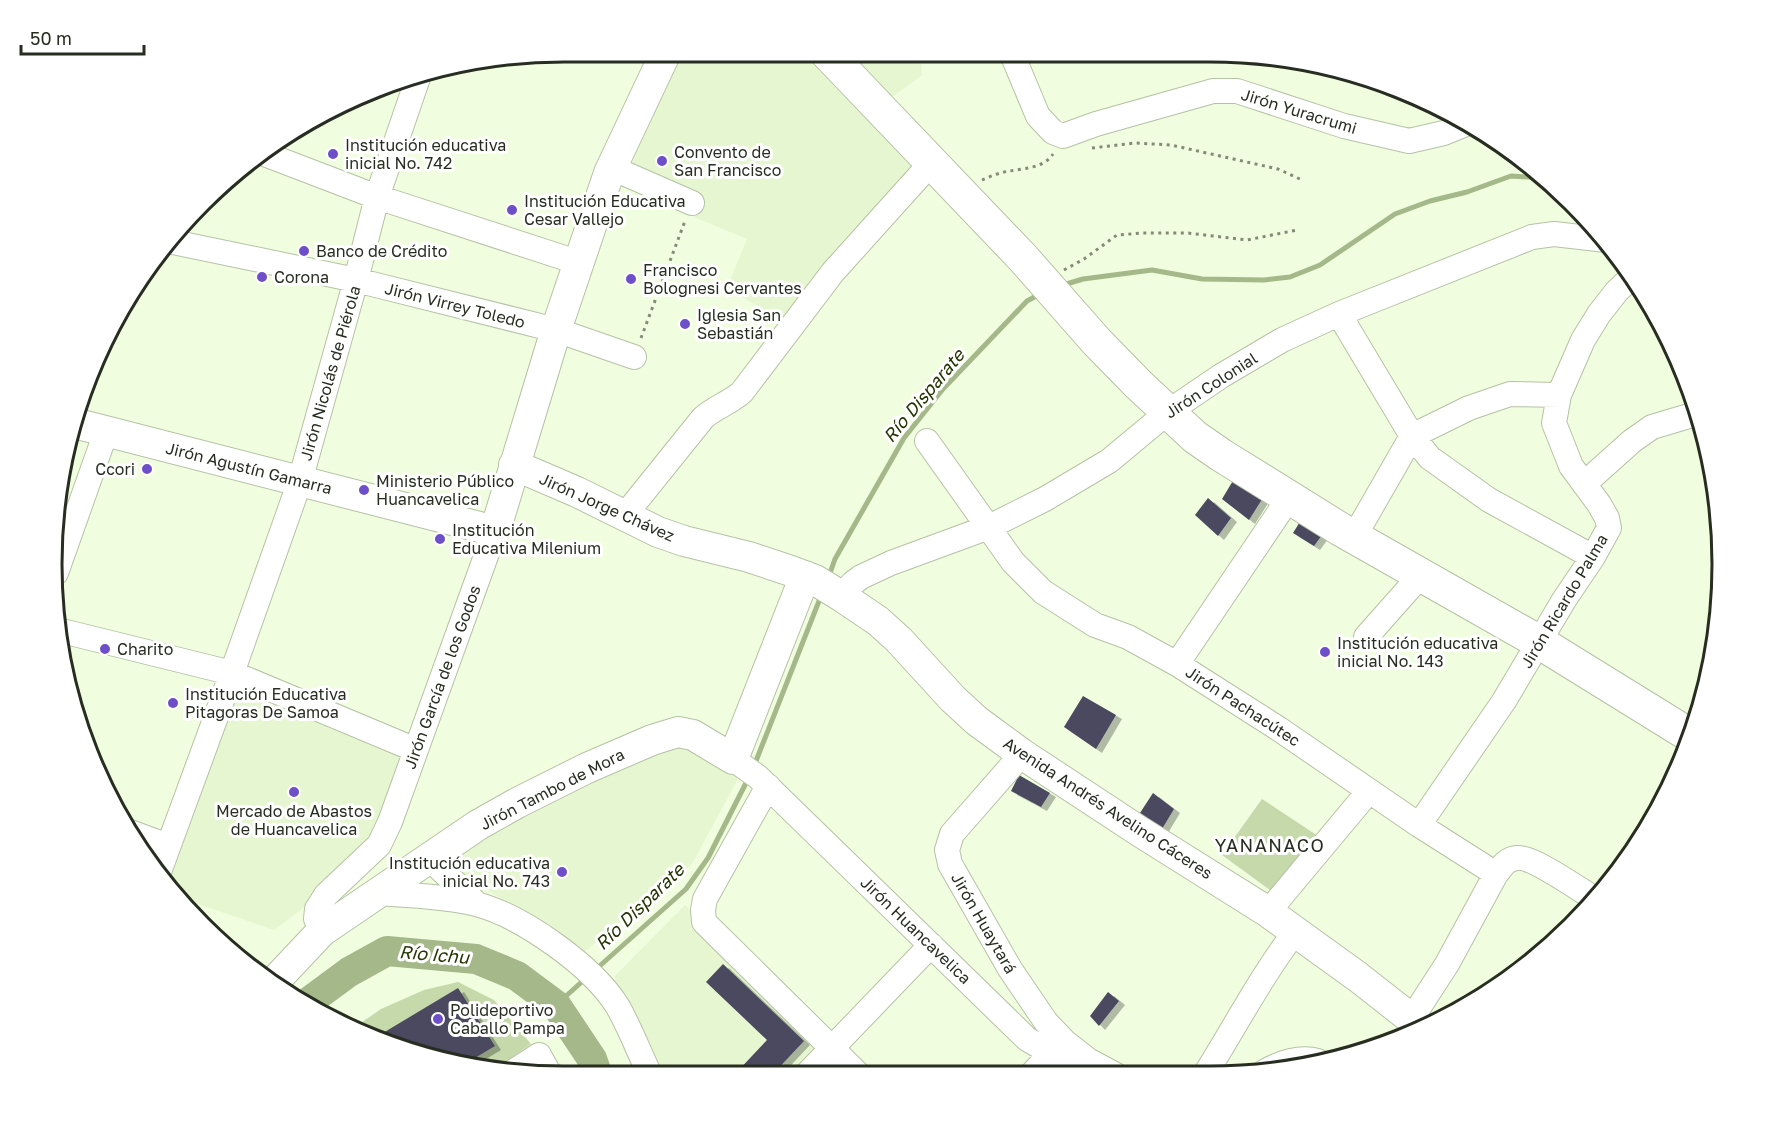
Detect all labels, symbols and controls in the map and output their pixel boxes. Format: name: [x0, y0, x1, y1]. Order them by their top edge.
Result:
scale bar: [21, 18, 144, 56]
text: 50 m: [30, 27, 72, 49]
street label: Jirón Yuracrumi: [1239, 84, 1359, 138]
place label: Institución educativa inicial No. 742: [345, 135, 506, 173]
place label: Convento de San Francisco: [674, 142, 781, 180]
marker: Institución educativa inicial No. 742: [326, 147, 340, 161]
marker: Convento de San Francisco: [655, 154, 669, 168]
place label: Institución Educativa Cesar Vallejo: [524, 191, 686, 229]
marker: Institución Educativa Cesar Vallejo: [505, 203, 519, 217]
place label: Banco de Crédito: [316, 241, 447, 261]
marker: Banco de Crédito: [297, 244, 311, 258]
place label: Francisco Bolognesi Cervantes: [643, 260, 802, 298]
place label: Corona: [274, 267, 329, 287]
marker: Corona: [255, 270, 269, 284]
marker: Francisco Bolognesi Cervantes: [624, 272, 638, 286]
street label: Jirón Virrey Toledo: [383, 278, 527, 332]
street label: Jirón Nicolás de Piérola: [295, 283, 365, 463]
place label: Iglesia San Sebastián: [697, 305, 781, 343]
marker: Iglesia San Sebastián: [678, 317, 692, 331]
water label: Río Disparate: [878, 343, 970, 446]
street label: Jirón Colonial: [1161, 348, 1261, 422]
street label: Jirón Agustín Gamarra: [164, 438, 334, 498]
place label: Ccori: [95, 459, 135, 479]
marker: Ccori: [140, 462, 154, 476]
street label: Jirón Jorge Chávez: [536, 468, 678, 546]
place label: Ministerio Público Huancavelica: [376, 471, 514, 509]
marker: Ministerio Público Huancavelica: [357, 483, 371, 497]
place label: Institución Educativa Milenium: [452, 520, 601, 558]
street label: Jirón Ricardo Palma: [1516, 530, 1612, 672]
marker: Institución Educativa Milenium: [433, 532, 447, 546]
street label: Jirón García de los Godos: [399, 582, 485, 772]
place label: Institución educativa inicial No. 143: [1337, 633, 1498, 671]
place label: Charito: [117, 639, 173, 659]
marker: Charito: [98, 642, 112, 656]
marker: Institución educativa inicial No. 143: [1318, 645, 1332, 659]
street label: Jirón Pachacútec: [1182, 662, 1304, 751]
place label: Institución Educativa Pitagoras De Samoa: [185, 684, 347, 722]
marker: Institución Educativa Pitagoras De Samoa: [166, 696, 180, 710]
street label: Avenida Andrés Avelino Cáceres: [1000, 733, 1216, 883]
street label: Jirón Tambo de Mora: [476, 744, 628, 834]
marker: Mercado de Abastos de Huancavelica: [287, 785, 301, 799]
place label: Mercado de Abastos de Huancavelica: [216, 801, 372, 839]
district label: YANANACO: [1215, 834, 1325, 856]
place label: Institución educativa inicial No. 743: [389, 853, 550, 891]
water label: Río Disparate: [590, 857, 689, 954]
marker: Institución educativa inicial No. 743: [555, 865, 569, 879]
street label: Jirón Huaytará: [947, 869, 1021, 977]
street label: Jirón Huancavelica: [857, 872, 975, 988]
water label: Río Ichu: [398, 940, 471, 968]
place label: Polideportivo Caballo Pampa: [450, 1000, 565, 1038]
marker: Polideportivo Caballo Pampa: [431, 1012, 445, 1026]

